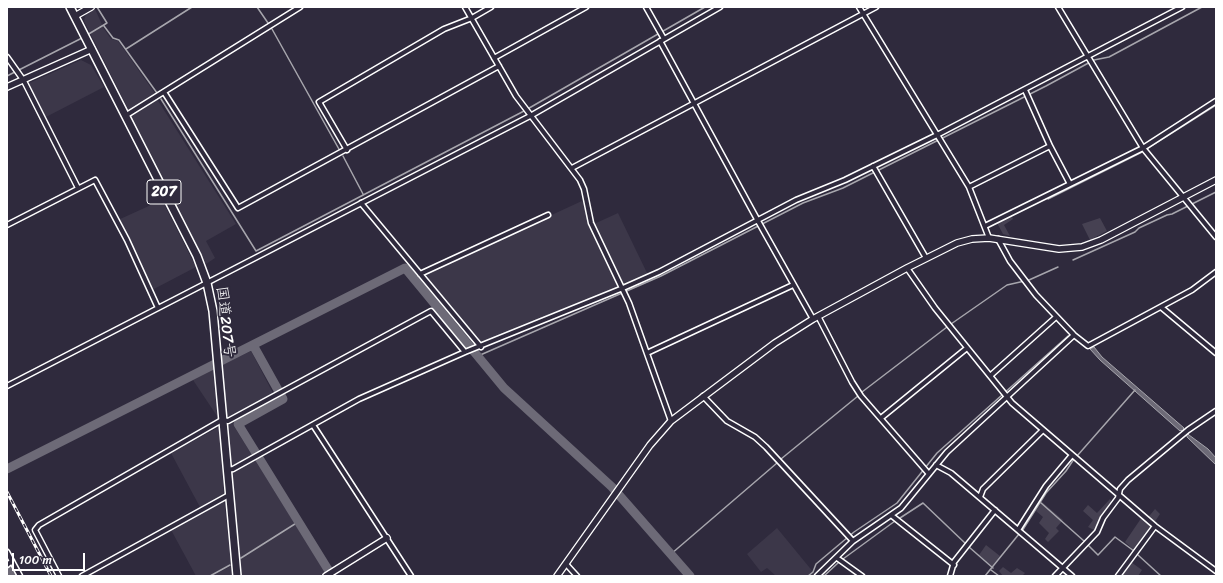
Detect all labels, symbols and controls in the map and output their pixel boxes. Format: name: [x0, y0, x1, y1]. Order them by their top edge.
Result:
road number: 207: [147, 180, 181, 204]
street label: 国道207号: [212, 285, 238, 359]
scale bar: [14, 545, 87, 571]
text: 100 m: [19, 549, 52, 571]

